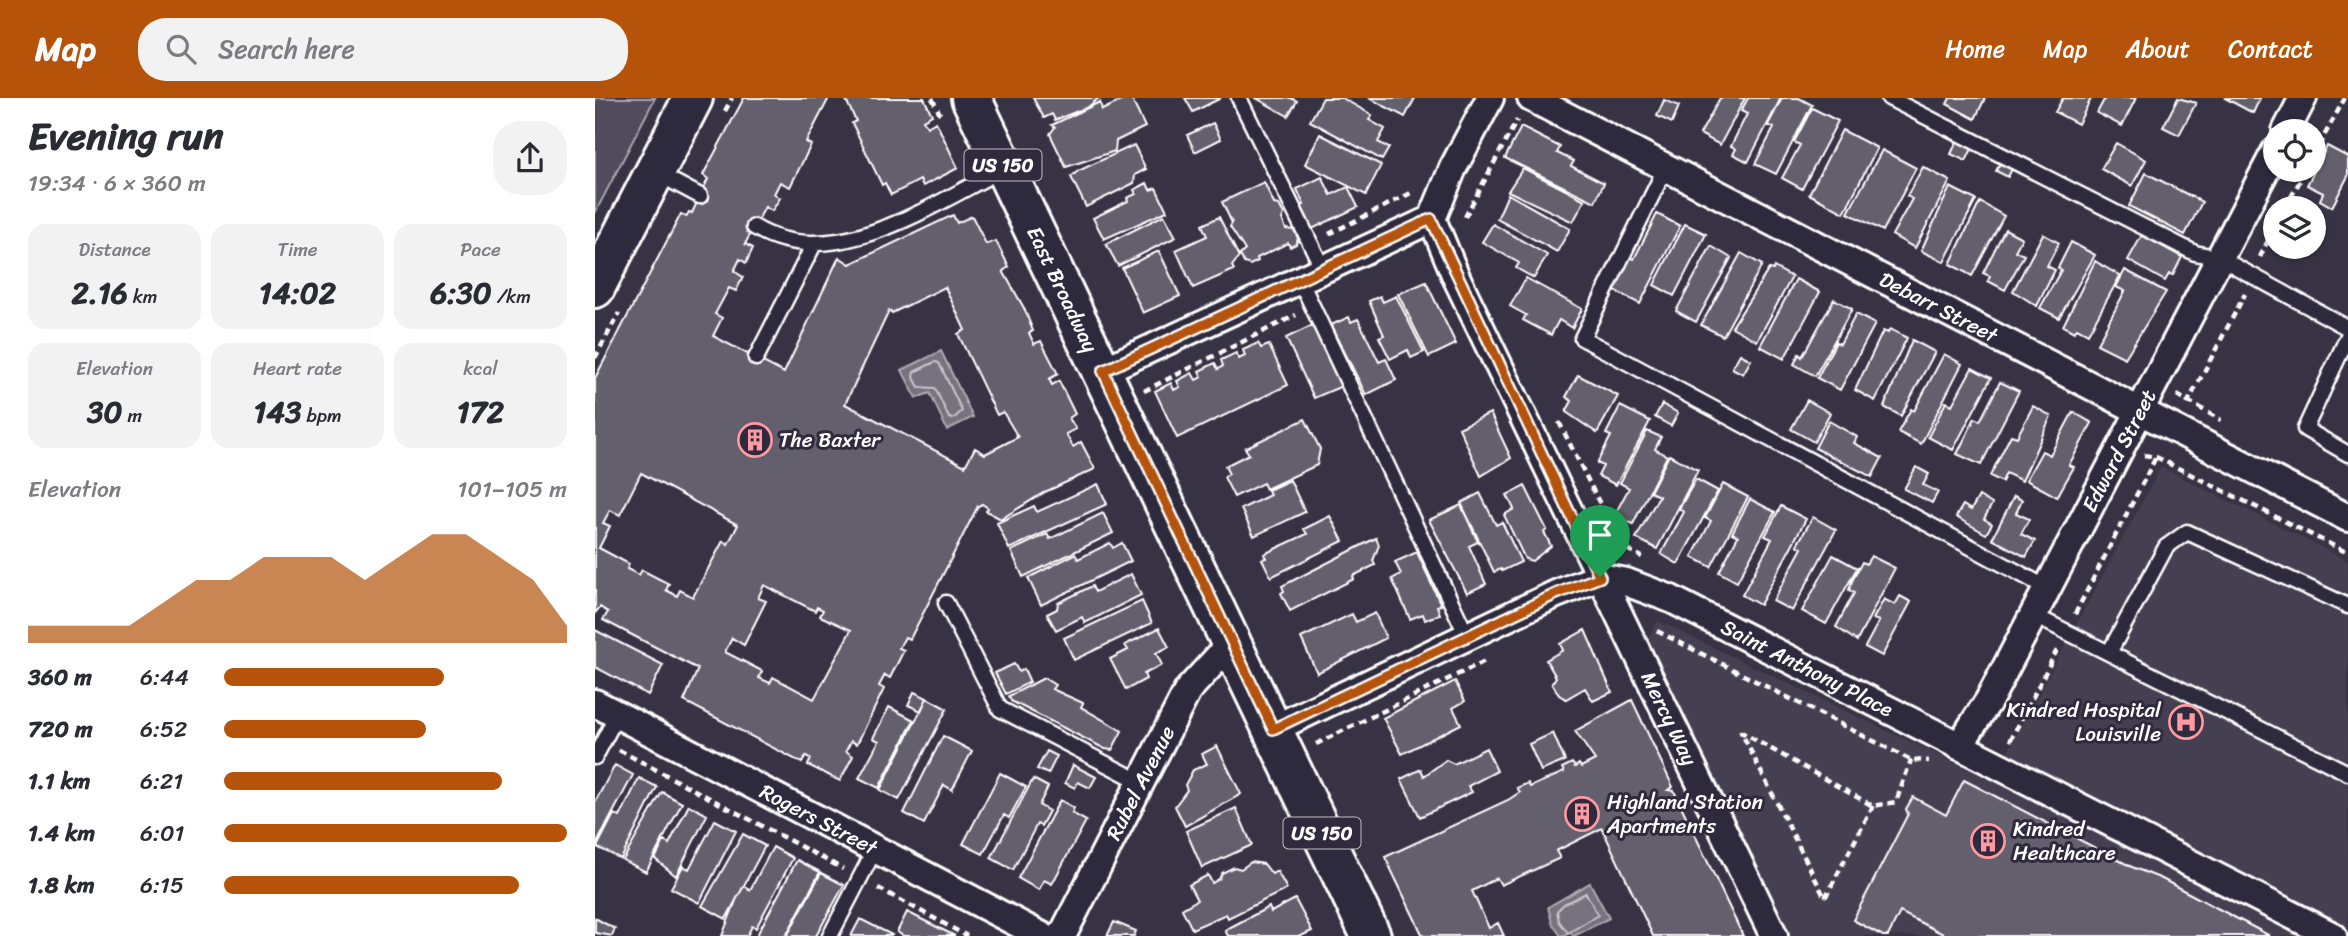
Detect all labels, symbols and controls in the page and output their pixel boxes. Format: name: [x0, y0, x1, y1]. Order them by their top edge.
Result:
search box: [138, 18, 628, 81]
text: Map: [35, 20, 96, 78]
text: Search here: [218, 26, 355, 72]
text: Home: [1945, 28, 2005, 70]
text: Map: [2043, 28, 2087, 70]
text: About: [2125, 28, 2190, 70]
text: Contact: [2228, 28, 2313, 70]
icon: search: [162, 30, 200, 68]
text: Evening run: [28, 103, 224, 170]
map controls: [2263, 119, 2326, 259]
button: locate: [2263, 119, 2326, 182]
button: share: [493, 121, 567, 195]
road number: US 150: [965, 150, 1041, 180]
text: 19:34 · 6 × 360 m: [28, 163, 206, 204]
button: layers: [2263, 196, 2326, 259]
street label: East Broadway: [1016, 220, 1109, 359]
text: Distance: [78, 233, 151, 266]
text: Time: [277, 233, 318, 266]
text: Pace: [460, 233, 501, 266]
street label: Debarr Street: [1872, 261, 2006, 355]
text: 2.16: [72, 266, 128, 320]
text: 14:02: [259, 266, 336, 320]
text: 6:30: [430, 266, 492, 320]
text: km: [128, 280, 157, 313]
text: /km: [492, 280, 531, 313]
text: Elevation: [76, 352, 153, 385]
text: Heart rate: [253, 352, 342, 385]
text: kcal: [463, 352, 498, 385]
street label: Edward Street: [2071, 382, 2167, 519]
text: 30: [87, 385, 122, 439]
text: 143: [253, 385, 302, 439]
text: 172: [457, 385, 504, 439]
text: m: [122, 399, 142, 432]
text: bpm: [302, 399, 342, 432]
building icon: The Baxter: [736, 421, 774, 459]
place label: The Baxter: [779, 421, 881, 459]
text: Elevation: [28, 469, 121, 510]
text: 101–105 m: [458, 469, 567, 510]
pin: [1570, 505, 1630, 577]
icon: arrive: [1581, 516, 1619, 554]
street label: Saint Anthony Place: [1714, 608, 1900, 728]
text: 360 m: [28, 657, 92, 698]
text: 6:44: [140, 657, 189, 698]
street label: Mercy Way: [1630, 665, 1708, 772]
place label: Kindred Hospital Louisville: [2007, 691, 2162, 753]
hospital icon: Kindred Hospital Louisville: [2167, 703, 2205, 741]
text: 720 m: [28, 709, 93, 750]
text: 6:52: [140, 709, 187, 750]
street label: Rubel Avenue: [1095, 718, 1186, 847]
text: 1.1 km: [28, 761, 91, 802]
text: 6:21: [140, 761, 183, 802]
street label: Rogers Street: [753, 773, 886, 867]
place label: Highland Station Apartments: [1606, 783, 1763, 845]
building icon: Highland Station Apartments: [1563, 795, 1601, 833]
place label: Kindred Healthcare: [2013, 810, 2116, 872]
text: 1.4 km: [28, 813, 95, 854]
text: 6:01: [140, 813, 184, 854]
road number: US 150: [1283, 818, 1361, 848]
building icon: Kindred Healthcare: [1969, 822, 2007, 860]
text: 1.8 km: [28, 865, 95, 906]
text: 6:15: [140, 865, 184, 906]

